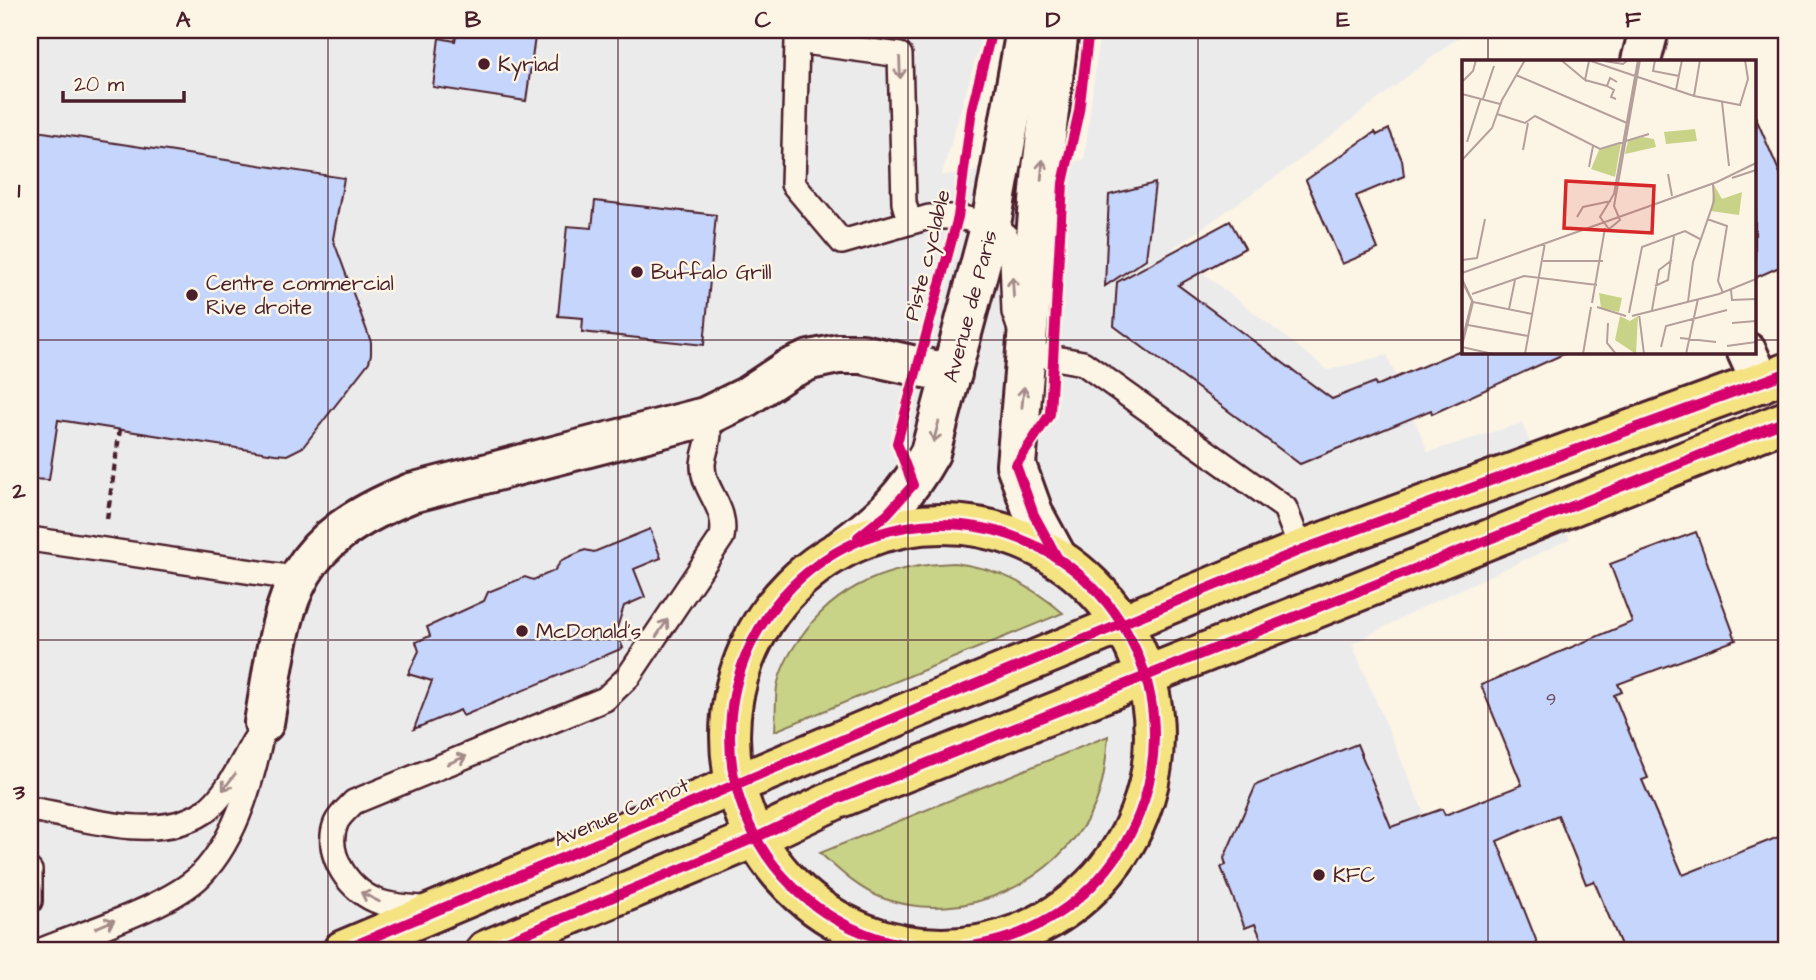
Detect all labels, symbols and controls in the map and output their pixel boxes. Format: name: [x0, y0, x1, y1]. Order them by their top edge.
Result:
text: A: [176, 4, 191, 36]
text: B: [465, 4, 482, 36]
text: C: [755, 4, 772, 36]
text: D: [1046, 4, 1061, 36]
text: E: [1336, 4, 1350, 36]
text: F: [1625, 4, 1642, 36]
place label: Kyriad: [498, 50, 559, 81]
marker: Kyriad: [476, 56, 492, 72]
one-way arrow: [893, 56, 907, 79]
scale bar: [63, 60, 184, 104]
inset map: [1462, 60, 1756, 354]
text: 20 m: [74, 70, 125, 99]
one-way arrow: [1036, 160, 1049, 182]
text: 1: [18, 174, 21, 206]
street label: Piste cyclable: [897, 187, 960, 324]
street label: Avenue de Paris: [936, 227, 1005, 385]
place label: Buffalo Grill: [651, 258, 772, 287]
marker: Buffalo Grill: [629, 264, 645, 280]
place label: Centre commercial Rive droite: [206, 269, 394, 322]
one-way arrow: [1006, 276, 1019, 299]
marker: Centre commercial Rive droite: [184, 287, 200, 303]
one-way arrow: [1017, 386, 1030, 409]
one-way arrow: [929, 421, 942, 443]
text: 2: [11, 475, 26, 507]
place label: McDonald's: [536, 617, 641, 646]
one-way arrow: [655, 618, 669, 638]
marker: McDonald's: [514, 623, 530, 639]
house number: 9: [1546, 687, 1556, 712]
one-way arrow: [446, 753, 467, 766]
street label: Avenue Carnot: [549, 771, 694, 854]
one-way arrow: [222, 772, 236, 791]
text: 3: [12, 776, 25, 808]
place label: KFC: [1333, 861, 1375, 890]
marker: KFC: [1311, 867, 1327, 883]
one-way arrow: [360, 889, 381, 903]
one-way arrow: [94, 917, 116, 930]

